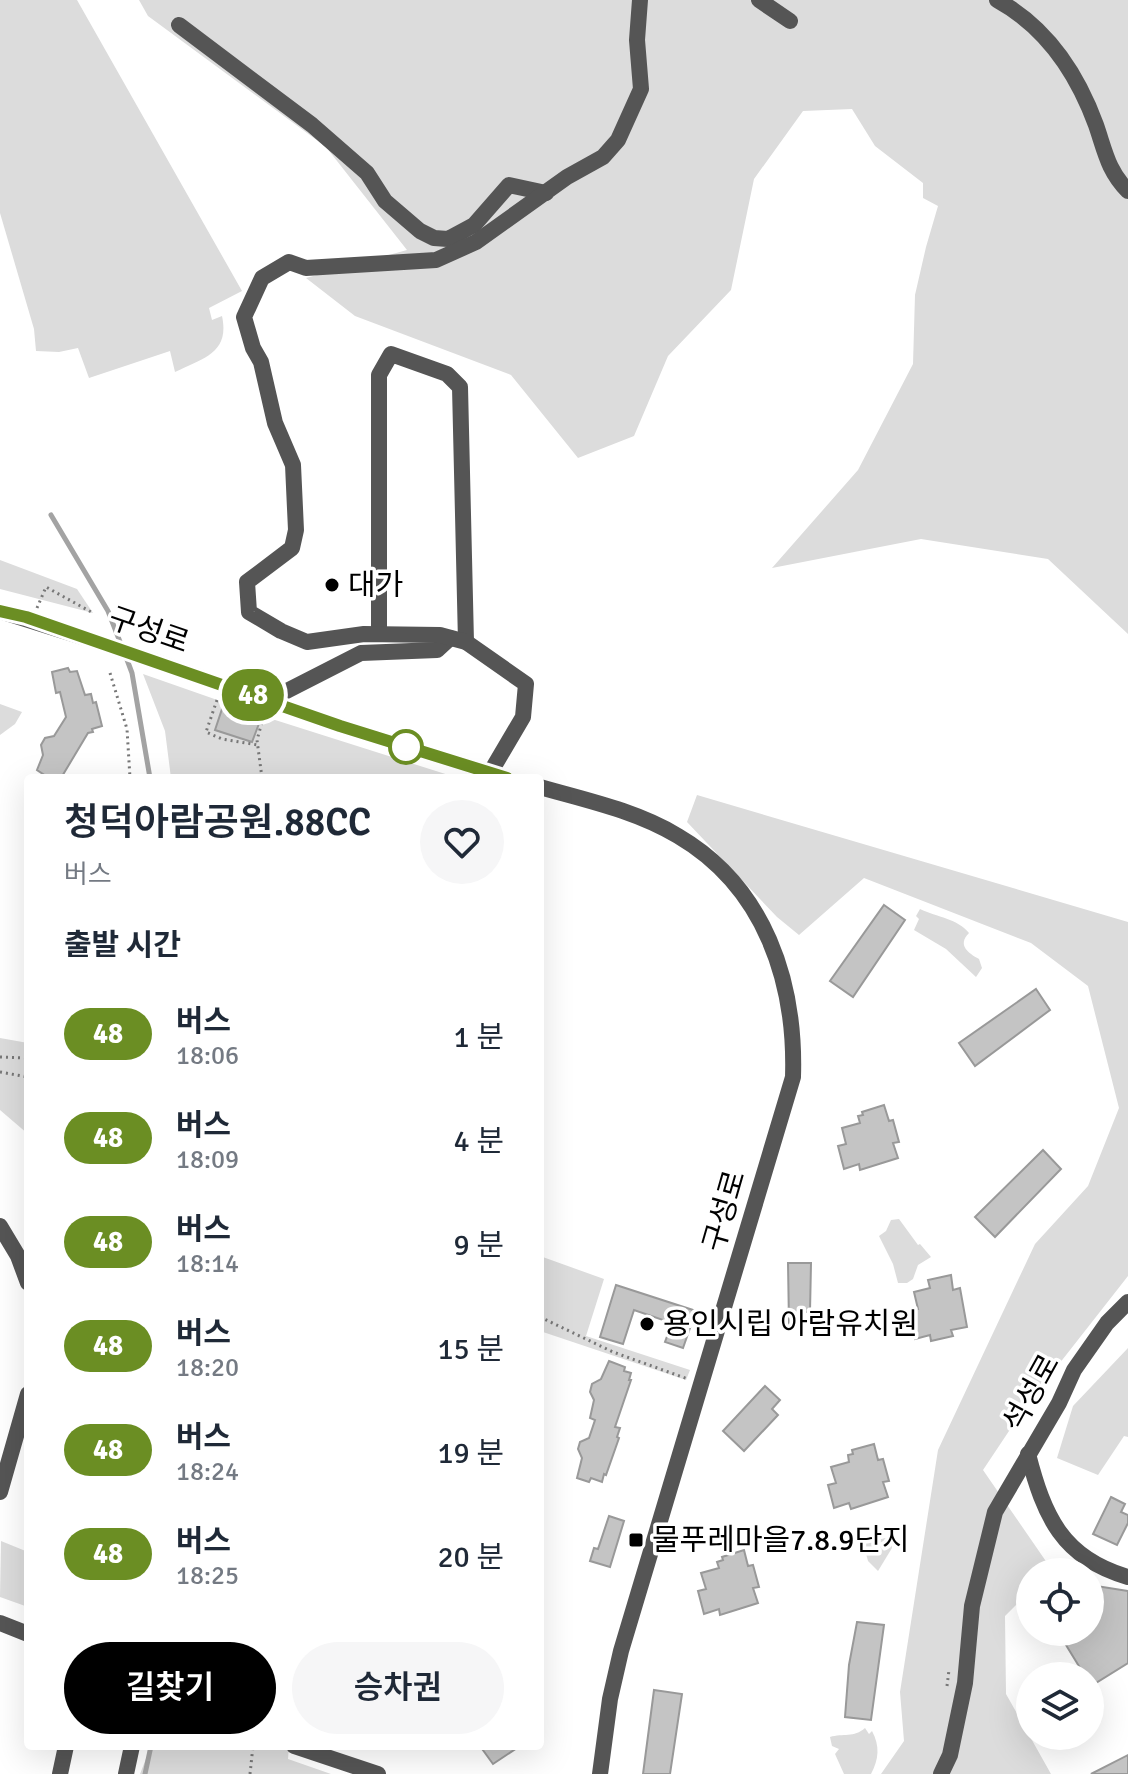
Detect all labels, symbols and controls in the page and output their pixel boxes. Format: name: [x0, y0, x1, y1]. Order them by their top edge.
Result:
place label: 대가: [348, 567, 403, 604]
marker: 대가: [323, 576, 341, 594]
street label: 구성로: [104, 600, 194, 661]
line badge: 48: [217, 669, 289, 721]
text: 48: [238, 678, 268, 712]
unlabelled marker: [389, 730, 423, 764]
text: 청덕아람공원.88CC: [64, 799, 371, 846]
button: heart: [420, 800, 504, 884]
text: 버스: [64, 859, 112, 891]
text: 출발 시간: [64, 927, 181, 964]
text: 버스: [176, 1003, 231, 1040]
text: 48: [93, 1017, 123, 1051]
text: 1 분: [454, 1019, 504, 1056]
text: 18:06: [176, 1040, 239, 1072]
text: 버스: [176, 1107, 231, 1144]
text: 48: [93, 1121, 123, 1155]
text: 4 분: [454, 1123, 504, 1160]
text: 18:09: [176, 1144, 239, 1176]
street label: 구성로: [695, 1166, 754, 1256]
text: 버스: [176, 1211, 231, 1248]
text: 48: [93, 1225, 123, 1259]
text: 9 분: [454, 1227, 504, 1264]
text: 18:14: [176, 1248, 239, 1280]
place label: 용인시립 아람유치원: [663, 1306, 918, 1343]
text: 버스: [176, 1315, 231, 1352]
marker: 용인시립 아람유치원: [638, 1315, 656, 1333]
text: 48: [93, 1329, 123, 1363]
text: 15 분: [437, 1331, 504, 1368]
street label: 석성로: [995, 1348, 1068, 1438]
text: 18:20: [176, 1352, 239, 1384]
text: 버스: [176, 1419, 231, 1456]
text: 48: [93, 1433, 123, 1467]
text: 19 분: [437, 1435, 504, 1472]
text: 18:24: [176, 1456, 239, 1488]
place label: 물푸레마을7.8.9단지: [652, 1522, 910, 1559]
text: 버스: [176, 1523, 231, 1560]
marker: 물푸레마을7.8.9단지: [627, 1531, 645, 1549]
text: 48: [93, 1537, 123, 1571]
text: 20 분: [437, 1539, 504, 1576]
map controls: [1016, 1558, 1104, 1750]
button: locate: [1016, 1558, 1104, 1646]
text: 18:25: [176, 1560, 239, 1592]
button: 길찾기: [64, 1642, 276, 1734]
button: 승차권: [292, 1642, 504, 1734]
button: layers: [1016, 1662, 1104, 1750]

